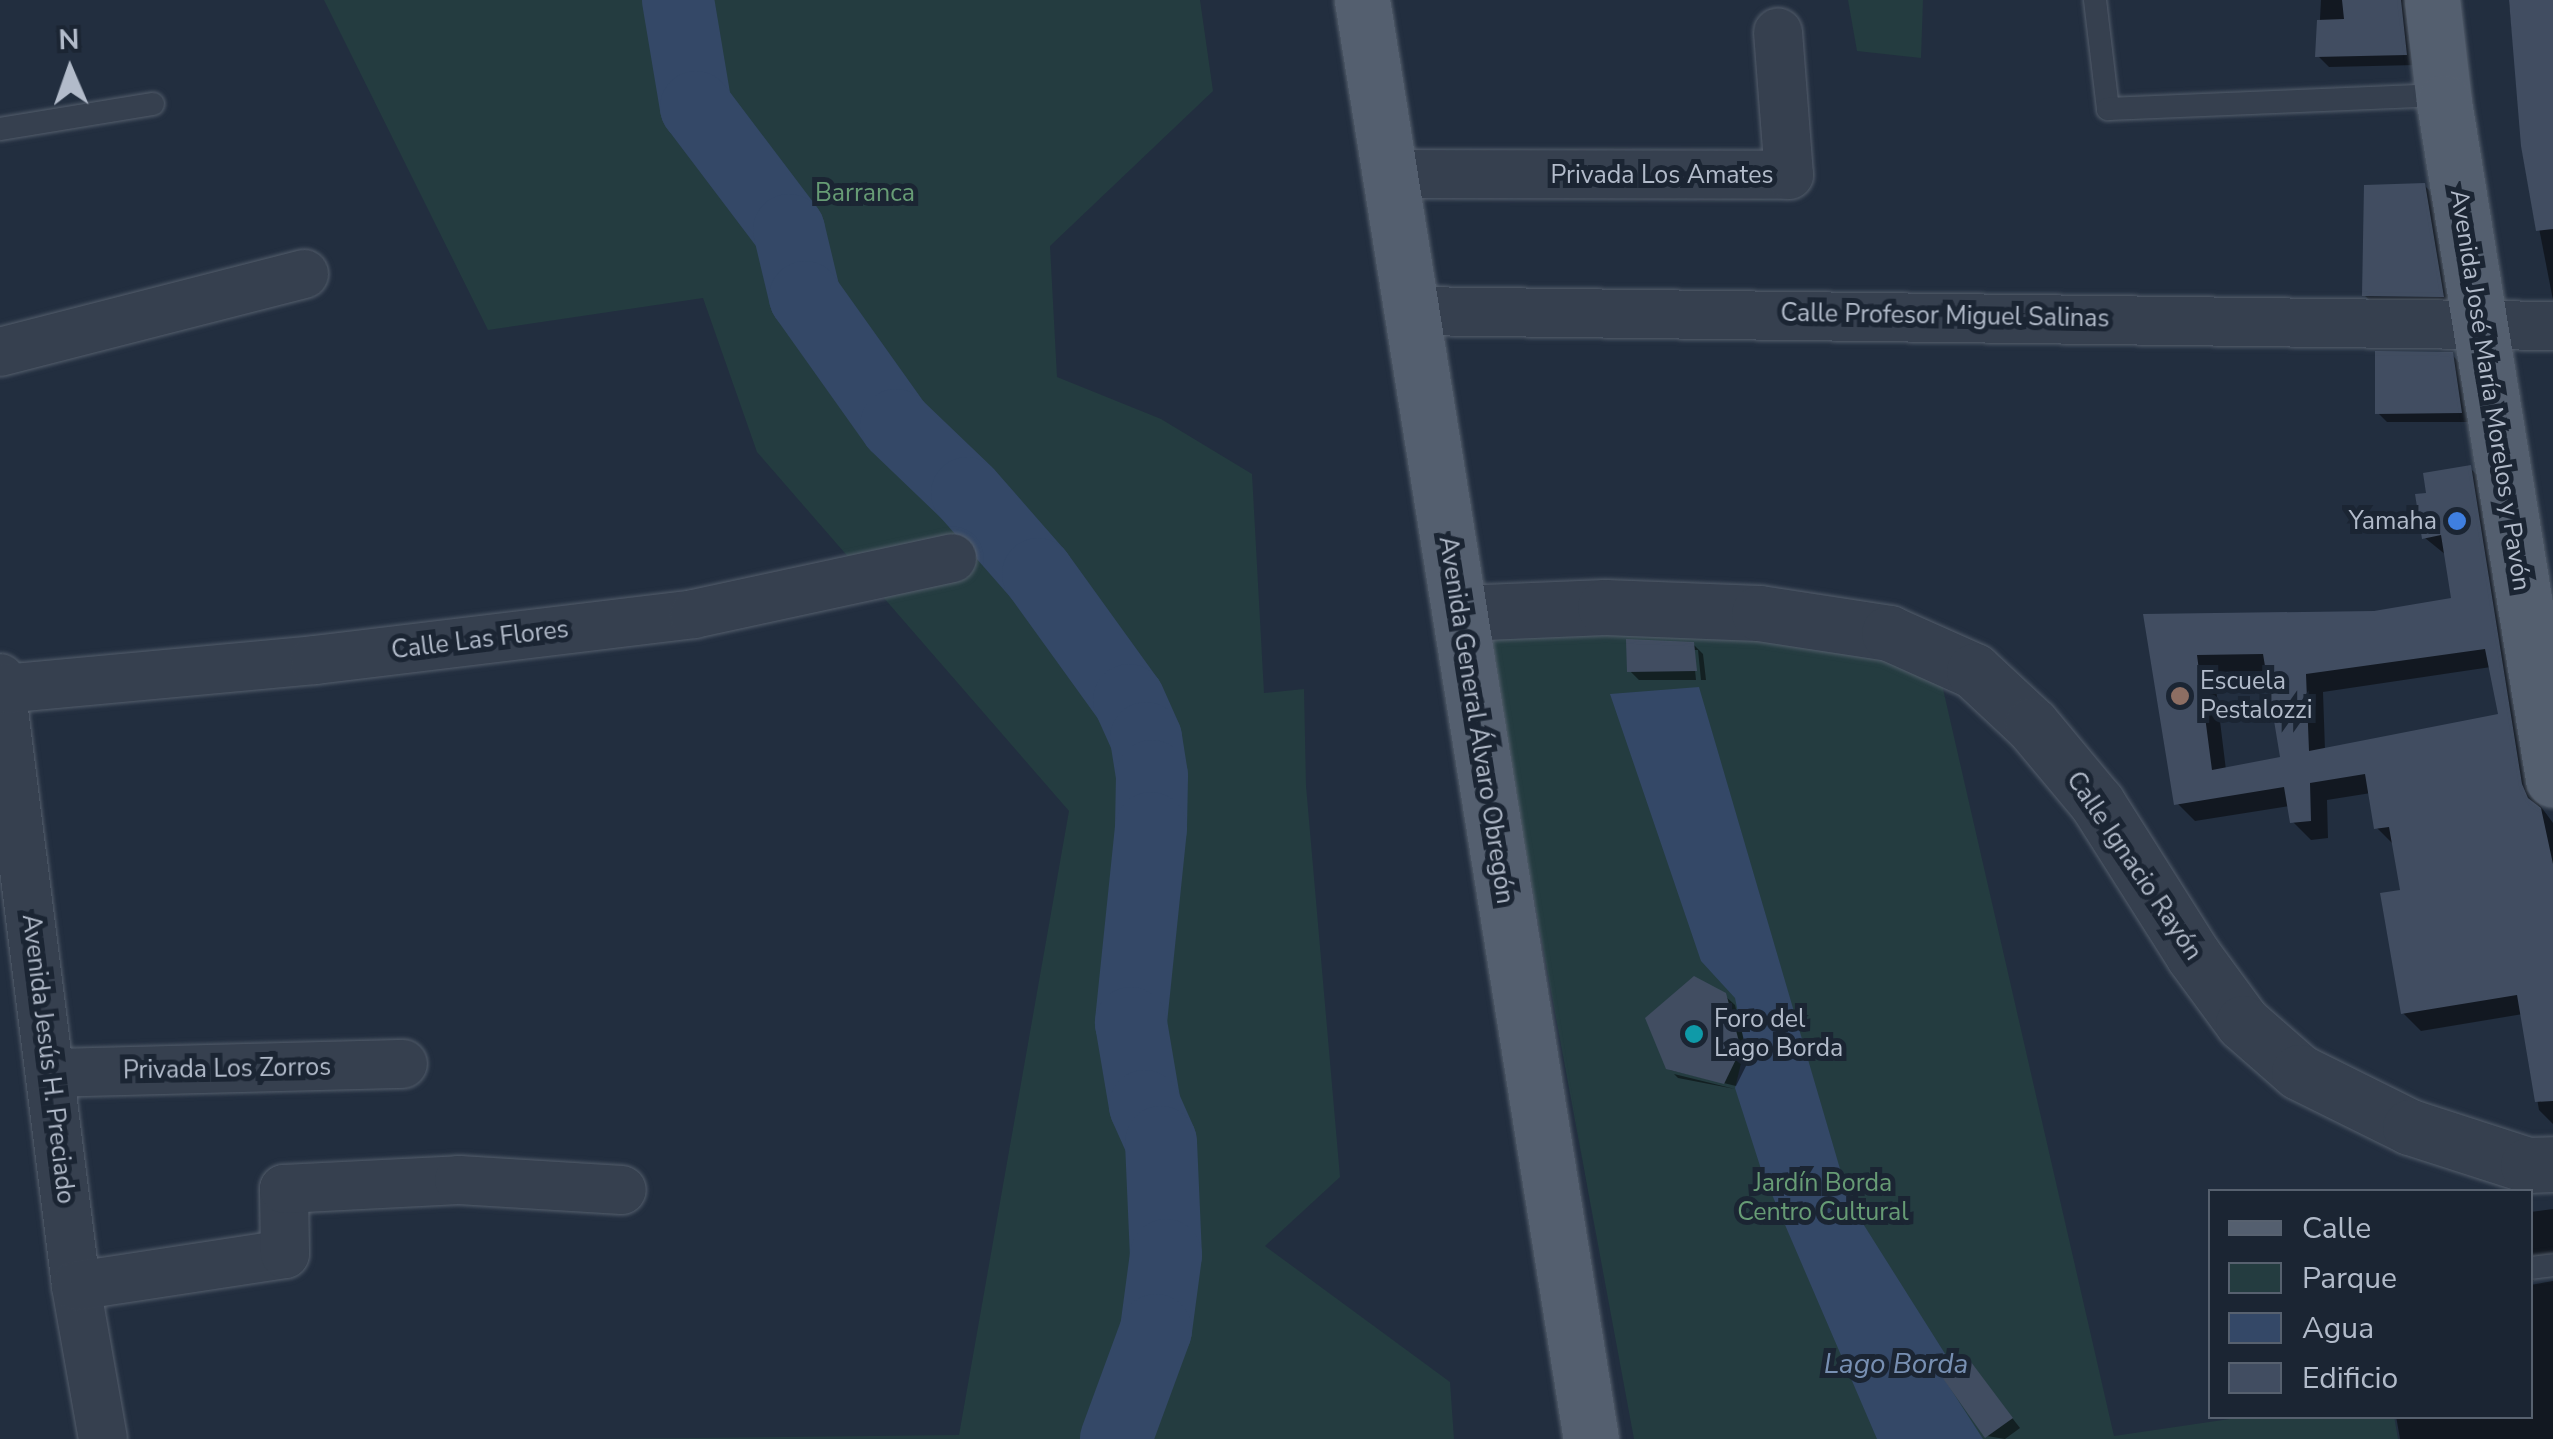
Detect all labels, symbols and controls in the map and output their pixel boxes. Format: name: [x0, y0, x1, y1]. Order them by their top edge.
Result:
north arrow: [20, 20, 120, 120]
text: N: [58, 21, 80, 59]
street label: Privada Los Amates: [1550, 160, 1774, 190]
park label: Barranca: [815, 178, 915, 208]
street label: Avenida José María Morelos y Pavón: [2443, 187, 2537, 593]
street label: Calle Profesor Miguel Salinas: [1780, 298, 2110, 334]
place label: Yamaha: [2349, 506, 2437, 536]
marker: Yamaha: [2446, 510, 2468, 532]
street label: Avenida General Álvaro Obregón: [1432, 534, 1520, 906]
street label: Calle Las Flores: [390, 614, 570, 666]
place label: Escuela Pestalozzi: [2200, 667, 2312, 726]
marker: Escuela Pestalozzi: [2169, 685, 2191, 707]
street label: Calle Ignacio Rayón: [2060, 766, 2208, 966]
street label: Avenida Jesús H. Preciado: [15, 912, 81, 1206]
place label: Foro del Lago Borda: [1714, 1005, 1843, 1064]
marker: Foro del Lago Borda: [1683, 1023, 1705, 1045]
street label: Privada Los Zorros: [123, 1052, 331, 1086]
park label: Jardín Borda Centro Cultural: [1737, 1169, 1909, 1228]
legend: [2208, 1189, 2533, 1419]
text: Calle: [2302, 1208, 2371, 1249]
text: Parque: [2302, 1258, 2397, 1299]
text: Agua: [2302, 1308, 2374, 1349]
water label: Lago Borda: [1824, 1347, 1968, 1381]
text: Edificio: [2302, 1358, 2398, 1399]

